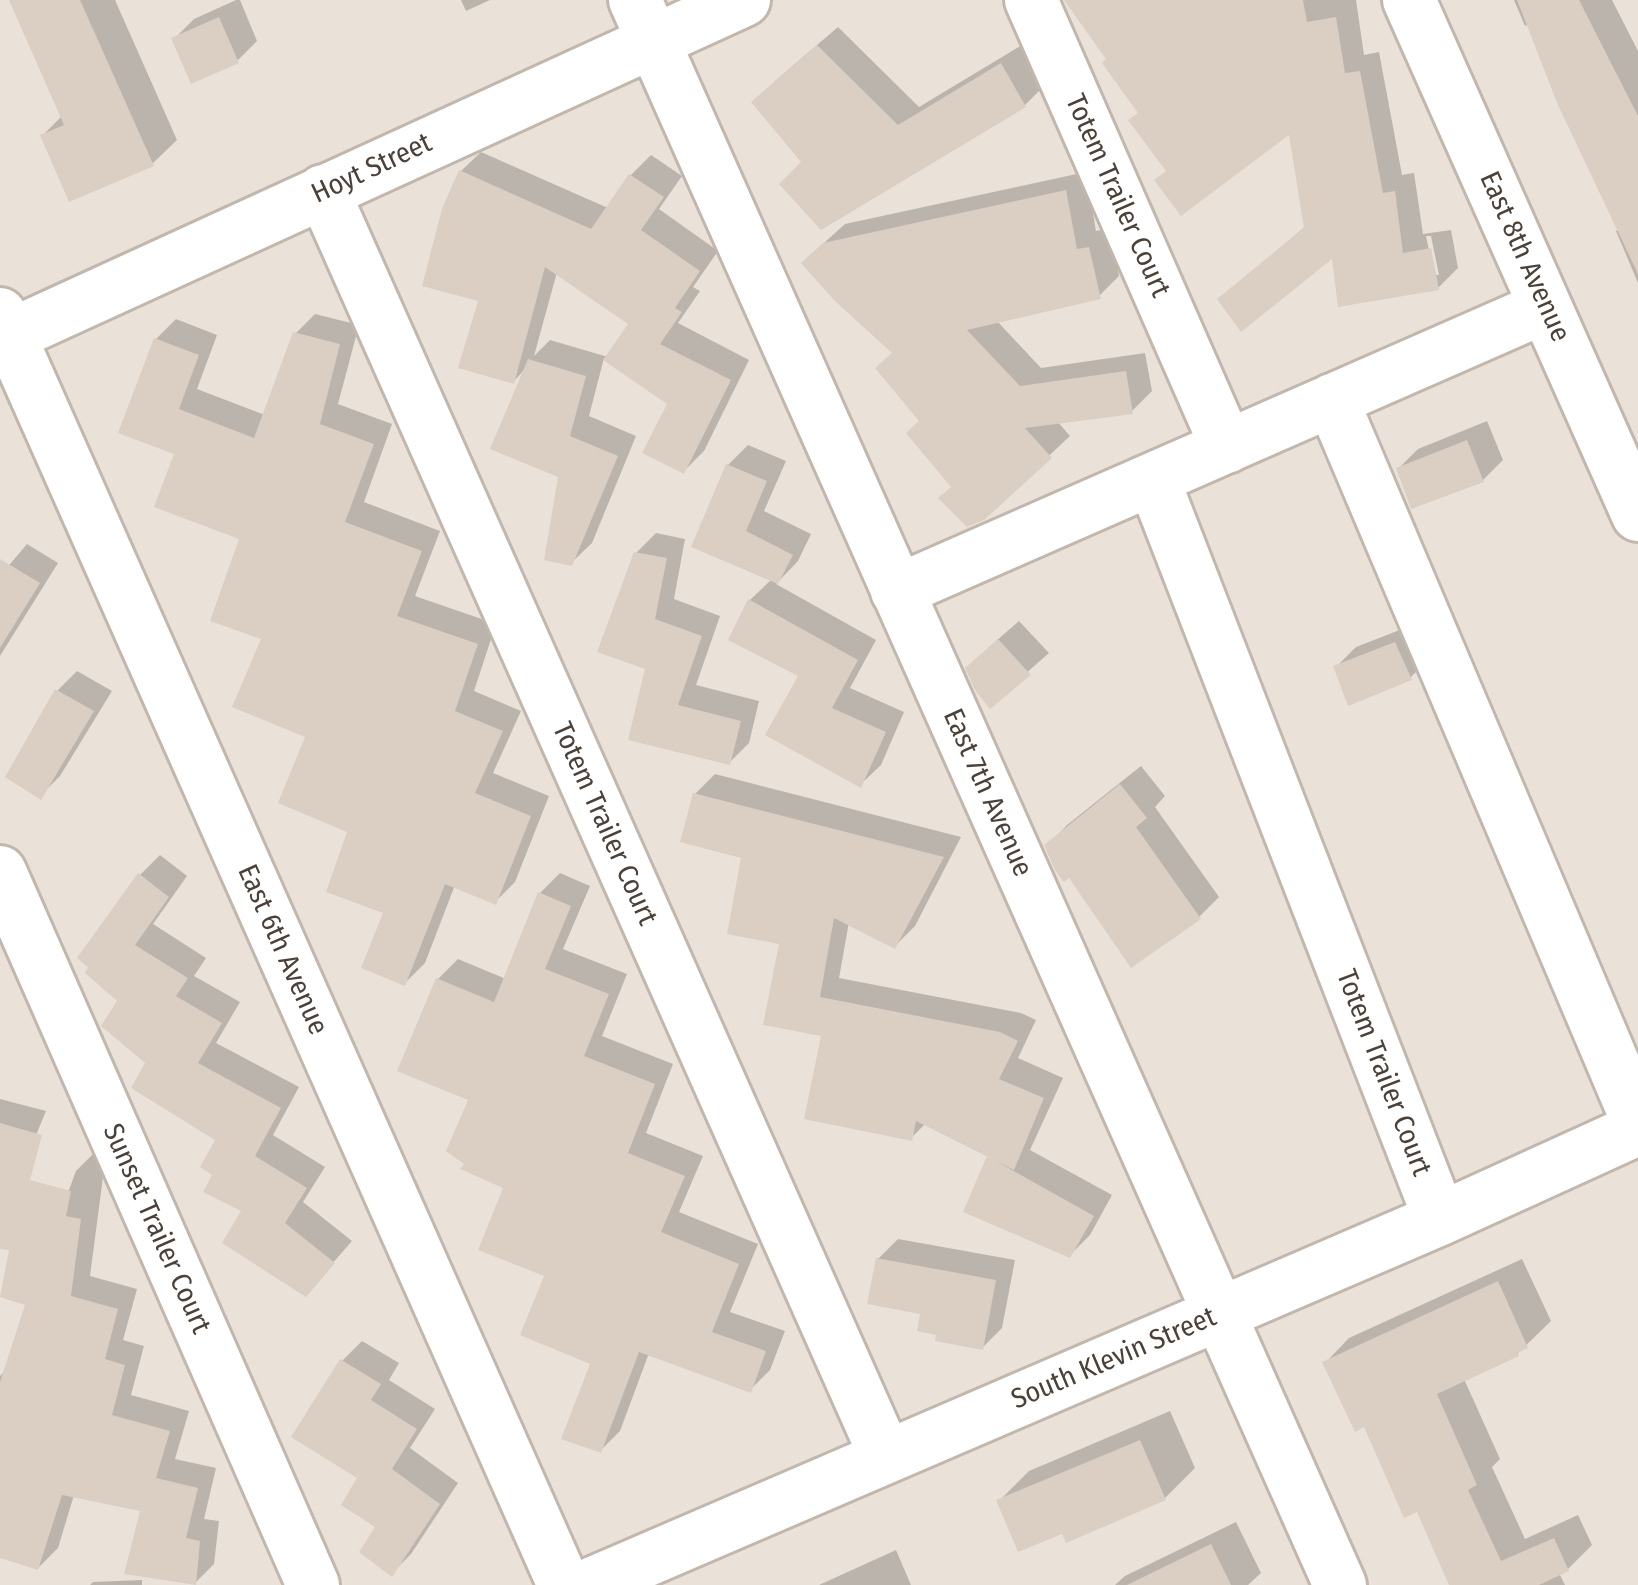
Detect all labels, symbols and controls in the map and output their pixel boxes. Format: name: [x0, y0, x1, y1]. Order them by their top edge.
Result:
street label: Totem Trailer Court: [1057, 90, 1177, 302]
street label: Hoyt Street: [307, 127, 437, 211]
street label: East 8th Avenue: [1472, 167, 1576, 347]
street label: East 7th Avenue: [935, 704, 1039, 882]
street label: Totem Trailer Court: [544, 718, 664, 930]
street label: East 6th Avenue: [230, 860, 334, 1040]
street label: Totem Trailer Court: [1328, 965, 1438, 1181]
street label: Sunset Trailer Court: [95, 1119, 217, 1339]
street label: South Klevin Street: [1007, 1301, 1221, 1417]

